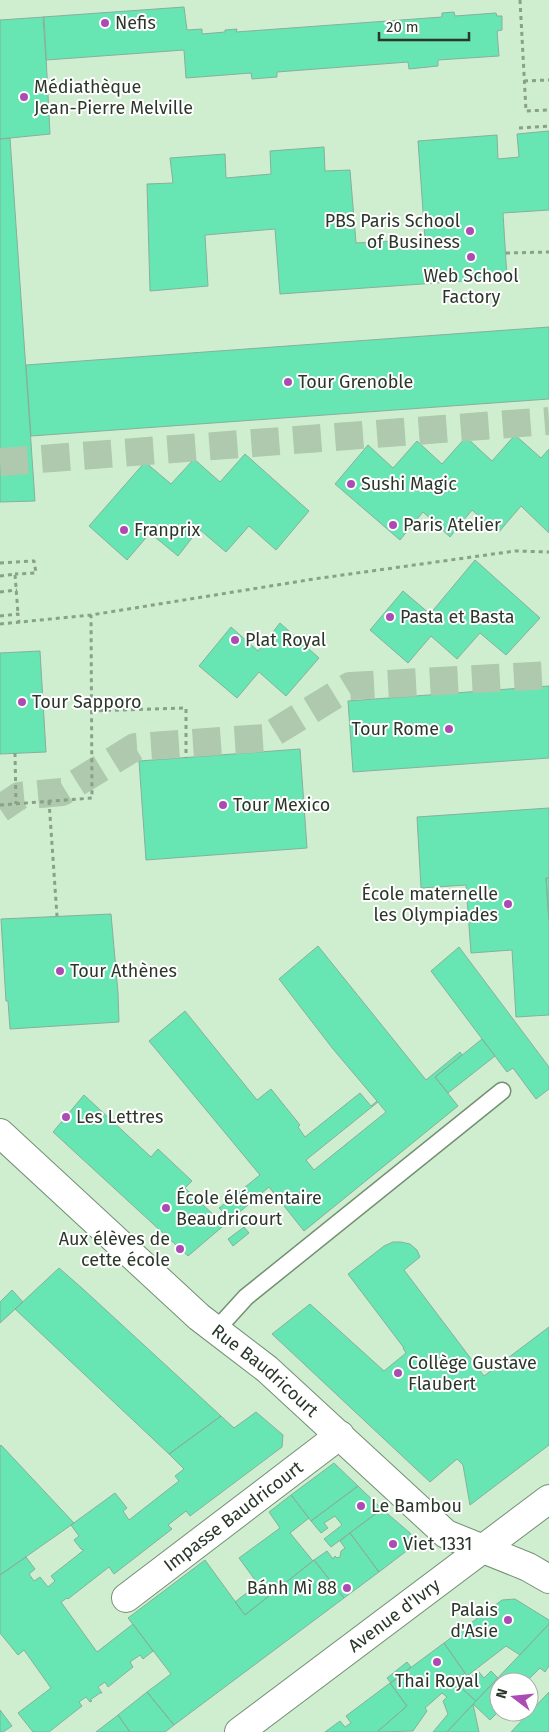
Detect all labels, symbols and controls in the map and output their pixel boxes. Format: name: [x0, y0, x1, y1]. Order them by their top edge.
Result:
scale bar: [379, 10, 469, 42]
place label: Nefis: [115, 12, 156, 34]
marker: Nefis: [99, 17, 111, 29]
text: 20 m: [386, 18, 419, 36]
place label: Médiathèque Jean-Pierre Melville: [34, 76, 193, 119]
marker: Médiathèque Jean-Pierre Melville: [18, 91, 30, 103]
place label: PBS Paris School of Business: [325, 210, 460, 253]
marker: PBS Paris School of Business: [464, 225, 476, 237]
marker: Web School Factory: [465, 251, 477, 263]
place label: Web School Factory: [423, 265, 519, 308]
place label: Tour Grenoble: [298, 371, 413, 393]
marker: Tour Grenoble: [282, 376, 294, 388]
place label: Sushi Magic: [361, 473, 457, 495]
marker: Sushi Magic: [345, 478, 357, 490]
place label: Paris Atelier: [403, 514, 501, 536]
place label: Franprix: [134, 519, 201, 541]
marker: Paris Atelier: [387, 519, 399, 531]
marker: Franprix: [118, 524, 130, 536]
place label: Pasta et Basta: [400, 606, 515, 628]
marker: Pasta et Basta: [384, 611, 396, 623]
place label: Plat Royal: [245, 629, 326, 651]
marker: Plat Royal: [229, 634, 241, 646]
place label: Tour Sapporo: [32, 691, 141, 713]
marker: Tour Sapporo: [16, 696, 28, 708]
place label: Tour Rome: [352, 718, 439, 740]
marker: Tour Rome: [443, 723, 455, 735]
place label: Tour Mexico: [233, 794, 330, 816]
marker: Tour Mexico: [217, 799, 229, 811]
place label: École maternelle les Olympiades: [361, 882, 498, 926]
marker: École maternelle les Olympiades: [502, 898, 514, 910]
place label: Tour Athènes: [70, 960, 177, 982]
marker: Tour Athènes: [54, 965, 66, 977]
place label: Les Lettres: [76, 1106, 163, 1128]
marker: Les Lettres: [60, 1111, 72, 1123]
place label: École élémentaire Beaudricourt: [176, 1186, 322, 1230]
marker: École élémentaire Beaudricourt: [160, 1202, 172, 1214]
place label: Aux élèves de cette école: [59, 1228, 170, 1271]
marker: Aux élèves de cette école: [174, 1243, 186, 1255]
street label: Rue Baudricourt: [207, 1320, 323, 1422]
place label: Collège Gustave Flaubert: [408, 1352, 537, 1395]
marker: Collège Gustave Flaubert: [392, 1367, 404, 1379]
street label: Impasse Baudricourt: [160, 1456, 308, 1576]
place label: Le Bambou: [371, 1495, 462, 1517]
marker: Le Bambou: [355, 1500, 367, 1512]
place label: Viet 1331: [403, 1533, 472, 1555]
marker: Viet 1331: [387, 1538, 399, 1550]
street label: Avenue d'Ivry: [344, 1574, 444, 1657]
place label: Bánh Mì 88: [247, 1577, 337, 1599]
marker: Bánh Mì 88: [341, 1582, 353, 1594]
place label: Palais d'Asie: [450, 1599, 498, 1642]
marker: Palais d'Asie: [502, 1614, 514, 1626]
marker: Thai Royal: [431, 1656, 443, 1668]
place label: Thai Royal: [395, 1670, 479, 1692]
north arrow: [489, 1672, 539, 1722]
text: N: [493, 1687, 511, 1700]

